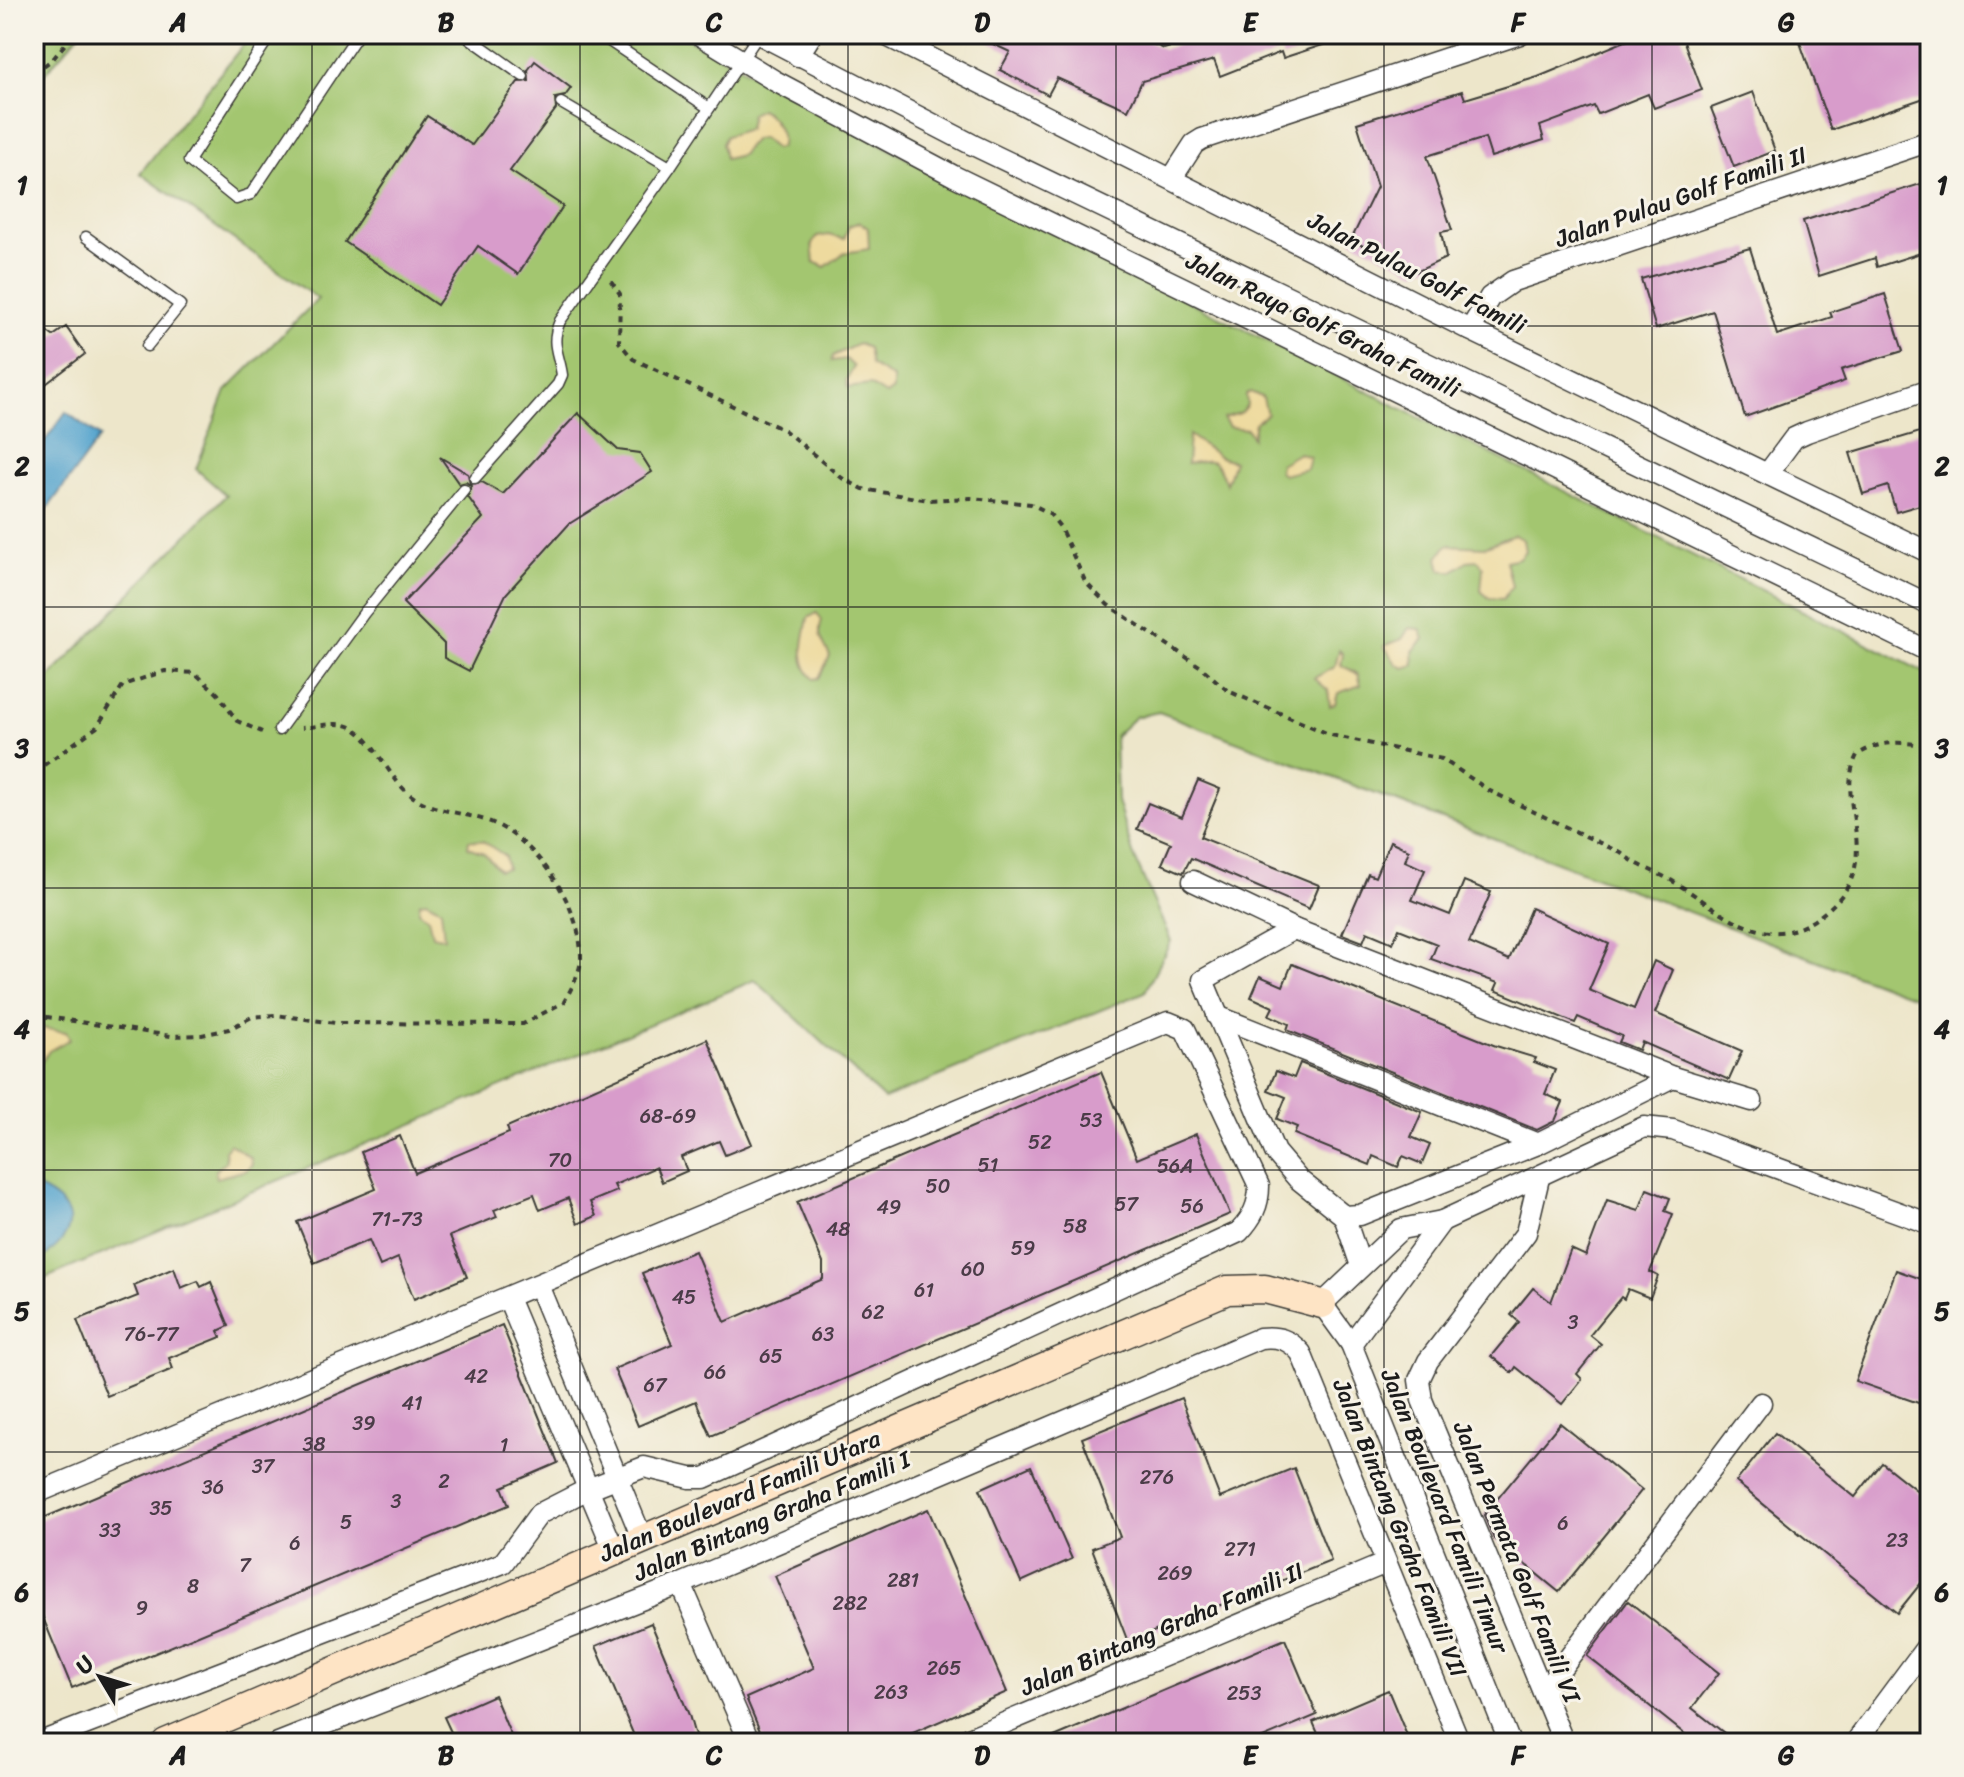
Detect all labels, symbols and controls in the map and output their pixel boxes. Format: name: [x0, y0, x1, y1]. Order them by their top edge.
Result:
text: A: [168, 0, 187, 45]
text: B: [438, 0, 455, 45]
text: C: [705, 0, 723, 45]
text: D: [974, 0, 990, 45]
text: E: [1243, 0, 1260, 45]
text: F: [1510, 0, 1527, 45]
text: G: [1778, 0, 1795, 45]
street label: Jalan Pulau Golf Famili II: [1549, 134, 1813, 260]
text: 1: [16, 162, 28, 208]
text: 1: [1936, 162, 1948, 208]
street label: Jalan Pulau Golf Famili: [1300, 199, 1534, 346]
street label: Jalan Raya Golf Graha Famili: [1178, 240, 1469, 410]
text: 2: [13, 443, 30, 489]
text: 2: [1933, 443, 1950, 489]
text: 3: [14, 725, 30, 771]
text: 3: [1934, 725, 1950, 771]
text: 4: [14, 1006, 30, 1052]
text: 4: [1934, 1006, 1950, 1052]
house number: 68-69: [640, 1099, 696, 1134]
house number: 53: [1079, 1103, 1103, 1138]
house number: 52: [1028, 1125, 1052, 1160]
house number: 70: [548, 1143, 572, 1178]
house number: 51: [978, 1148, 998, 1183]
house number: 56A: [1157, 1149, 1193, 1184]
house number: 50: [926, 1169, 950, 1204]
house number: 57: [1114, 1187, 1139, 1222]
house number: 56: [1180, 1189, 1204, 1224]
house number: 49: [877, 1190, 901, 1225]
house number: 71-73: [371, 1202, 423, 1237]
house number: 58: [1063, 1209, 1087, 1244]
house number: 48: [826, 1212, 850, 1247]
house number: 59: [1011, 1231, 1035, 1266]
house number: 60: [961, 1252, 985, 1287]
house number: 61: [914, 1273, 934, 1308]
house number: 45: [672, 1280, 696, 1315]
text: 5: [14, 1288, 30, 1334]
text: 5: [1934, 1288, 1950, 1334]
house number: 62: [862, 1295, 885, 1330]
house number: 3: [1568, 1305, 1579, 1340]
house number: 76-77: [124, 1317, 180, 1352]
house number: 63: [812, 1317, 834, 1352]
house number: 65: [759, 1339, 783, 1374]
house number: 66: [704, 1355, 726, 1390]
house number: 42: [464, 1359, 488, 1394]
street label: Jalan Boulevard Famili Timur: [1368, 1361, 1522, 1662]
house number: 67: [644, 1368, 668, 1403]
street label: Jalan Bintang Graha Famili VII: [1320, 1371, 1479, 1684]
house number: 41: [401, 1386, 423, 1421]
house number: 39: [352, 1406, 376, 1441]
street label: Jalan Permata Golf Famili VI: [1441, 1414, 1593, 1710]
street label: Jalan Boulevard Famili Utara: [592, 1417, 888, 1575]
house number: 38: [302, 1427, 326, 1462]
house number: 1: [500, 1428, 508, 1463]
street label: Jalan Bintang Graha Famili I: [626, 1438, 918, 1594]
house number: 37: [252, 1449, 276, 1484]
house number: 276: [1140, 1460, 1174, 1495]
house number: 2: [438, 1464, 450, 1499]
house number: 36: [202, 1470, 224, 1505]
house number: 3: [391, 1484, 402, 1519]
house number: 35: [149, 1491, 173, 1526]
house number: 5: [340, 1505, 352, 1540]
house number: 6: [1557, 1506, 1569, 1541]
house number: 33: [99, 1513, 121, 1548]
house number: 23: [1886, 1523, 1908, 1558]
house number: 6: [289, 1526, 301, 1561]
house number: 271: [1224, 1532, 1256, 1567]
house number: 7: [239, 1548, 252, 1583]
street label: Jalan Bintang Graha Famili II: [1013, 1550, 1311, 1708]
house number: 269: [1157, 1556, 1193, 1591]
house number: 281: [887, 1563, 919, 1598]
text: 6: [14, 1569, 30, 1615]
house number: 8: [187, 1569, 199, 1604]
text: 6: [1934, 1569, 1950, 1615]
house number: 282: [832, 1586, 868, 1621]
house number: 9: [136, 1591, 148, 1626]
north arrow: [60, 1637, 140, 1717]
text: U: [65, 1646, 105, 1683]
house number: 265: [926, 1651, 962, 1686]
house number: 263: [874, 1675, 908, 1710]
house number: 253: [1227, 1676, 1261, 1711]
text: A: [168, 1732, 187, 1777]
text: B: [438, 1732, 455, 1777]
text: C: [705, 1732, 723, 1777]
text: D: [974, 1732, 990, 1777]
text: E: [1243, 1732, 1260, 1777]
text: F: [1510, 1732, 1527, 1777]
text: G: [1778, 1732, 1795, 1777]

